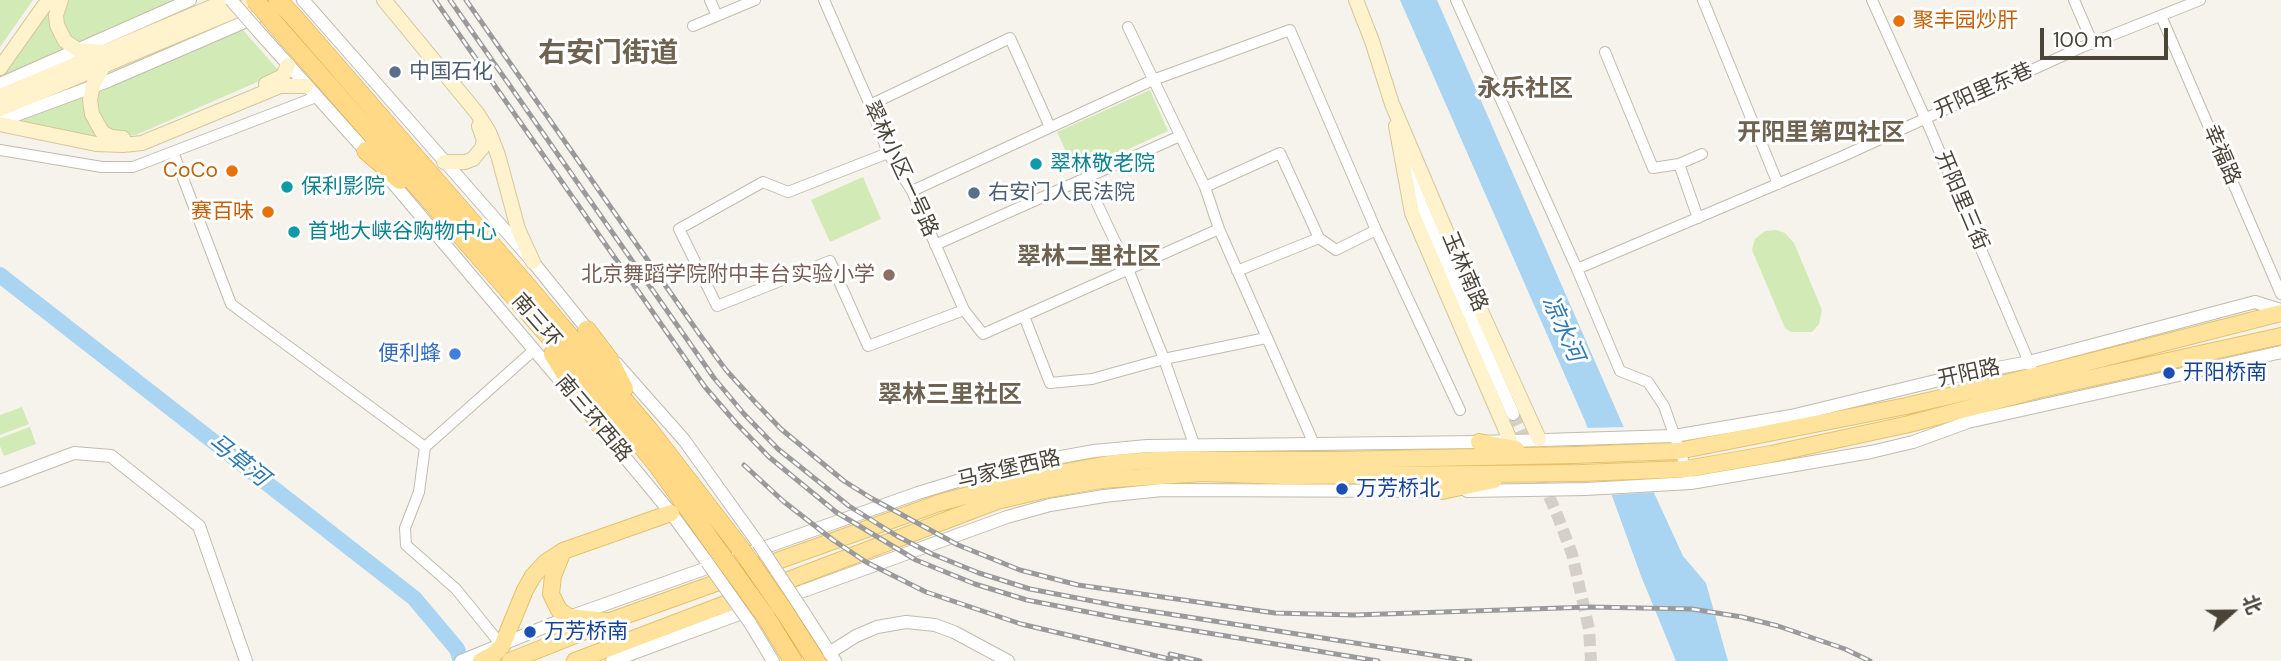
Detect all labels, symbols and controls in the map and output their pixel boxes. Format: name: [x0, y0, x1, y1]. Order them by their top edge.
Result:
place label: 聚丰园炒肝: [1913, 8, 2018, 34]
marker: 聚丰园炒肝: [1891, 13, 1907, 29]
scale bar: [2043, 14, 2171, 58]
text: 100 m: [2053, 26, 2113, 54]
district label: 右安门街道: [538, 38, 678, 72]
street label: 开阳里东巷: [1931, 58, 2037, 124]
place label: 中国石化: [409, 59, 493, 85]
marker: 中国石化: [387, 64, 403, 80]
district label: 永乐社区: [1477, 76, 1573, 104]
street label: 翠林小区一号路: [858, 97, 942, 241]
district label: 开阳里第四社区: [1737, 120, 1905, 148]
street label: 幸福路: [2197, 121, 2245, 189]
street label: 开阳里三街: [1929, 148, 1993, 254]
place label: 翠林敬老院: [1050, 151, 1155, 177]
marker: 翠林敬老院: [1028, 156, 1044, 172]
place label: CoCo: [163, 158, 218, 184]
marker: CoCo: [224, 163, 240, 179]
place label: 保利影院: [301, 174, 385, 200]
marker: 保利影院: [279, 179, 295, 195]
place label: 右安门人民法院: [988, 180, 1135, 206]
marker: 右安门人民法院: [966, 185, 982, 201]
place label: 赛百味: [191, 199, 254, 225]
marker: 赛百味: [260, 204, 276, 220]
place label: 首地大峡谷购物中心: [308, 219, 497, 245]
marker: 首地大峡谷购物中心: [286, 224, 302, 240]
street label: 玉林南路: [1436, 228, 1492, 316]
district label: 翠林二里社区: [1017, 244, 1161, 272]
place label: 北京舞蹈学院附中丰台实验小学: [581, 262, 875, 288]
marker: 北京舞蹈学院附中丰台实验小学: [881, 267, 897, 283]
street label: 南三环: [506, 289, 566, 353]
water label: 凉水河: [1535, 292, 1589, 366]
place label: 便利蜂: [378, 341, 441, 367]
marker: 便利蜂: [447, 346, 463, 362]
street label: 开阳路: [1936, 355, 2002, 393]
place label: 开阳桥南: [2183, 360, 2267, 386]
marker: 开阳桥南: [2161, 365, 2177, 381]
street label: 南三环西路: [550, 371, 636, 467]
district label: 翠林三里社区: [878, 382, 1022, 410]
water label: 马草河: [202, 429, 274, 493]
street label: 马家堡西路: [955, 446, 1063, 494]
place label: 万芳桥北: [1356, 476, 1440, 502]
marker: 万芳桥北: [1334, 481, 1350, 497]
north arrow: [2197, 577, 2267, 647]
text: 北: [2237, 591, 2267, 618]
place label: 万芳桥南: [544, 619, 628, 645]
marker: 万芳桥南: [522, 624, 538, 640]

